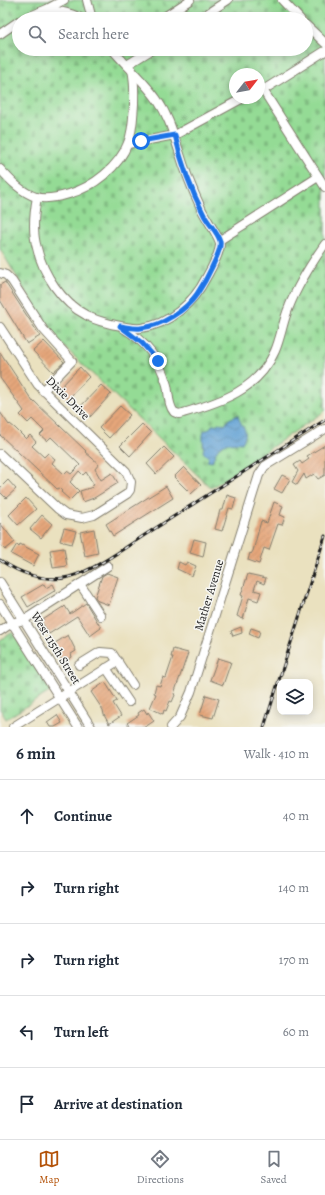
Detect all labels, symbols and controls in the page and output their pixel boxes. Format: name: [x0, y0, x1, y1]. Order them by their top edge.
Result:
search box: [12, 12, 313, 56]
icon: search: [26, 23, 48, 45]
text: Search here: [58, 24, 129, 44]
north arrow: [229, 68, 265, 104]
route start: [132, 132, 150, 150]
route end: [149, 352, 167, 370]
street label: Dixie Drive: [43, 373, 93, 423]
street label: Mather Avenue: [191, 557, 227, 633]
street label: West 115th Street: [27, 608, 85, 687]
map controls: [277, 679, 313, 715]
button: layers: [277, 679, 313, 715]
text: 6 min: [16, 742, 56, 765]
text: Walk · 410 m: [244, 745, 309, 762]
icon: ahead: [16, 805, 38, 827]
text: Continue: [54, 806, 112, 826]
text: 40 m: [283, 807, 309, 824]
icon: right: [16, 877, 38, 899]
text: Turn right: [54, 878, 119, 898]
text: 140 m: [278, 879, 309, 896]
icon: right: [16, 949, 38, 971]
text: Turn right: [54, 950, 119, 970]
text: 170 m: [279, 951, 309, 968]
icon: left: [16, 1021, 38, 1043]
text: Turn left: [54, 1022, 109, 1042]
text: 60 m: [283, 1023, 309, 1040]
icon: arrive: [16, 1093, 38, 1115]
text: Arrive at destination: [54, 1094, 183, 1114]
tab: Map: [38, 1148, 60, 1187]
tab: Directions: [137, 1148, 184, 1187]
tab: Saved: [261, 1148, 287, 1187]

